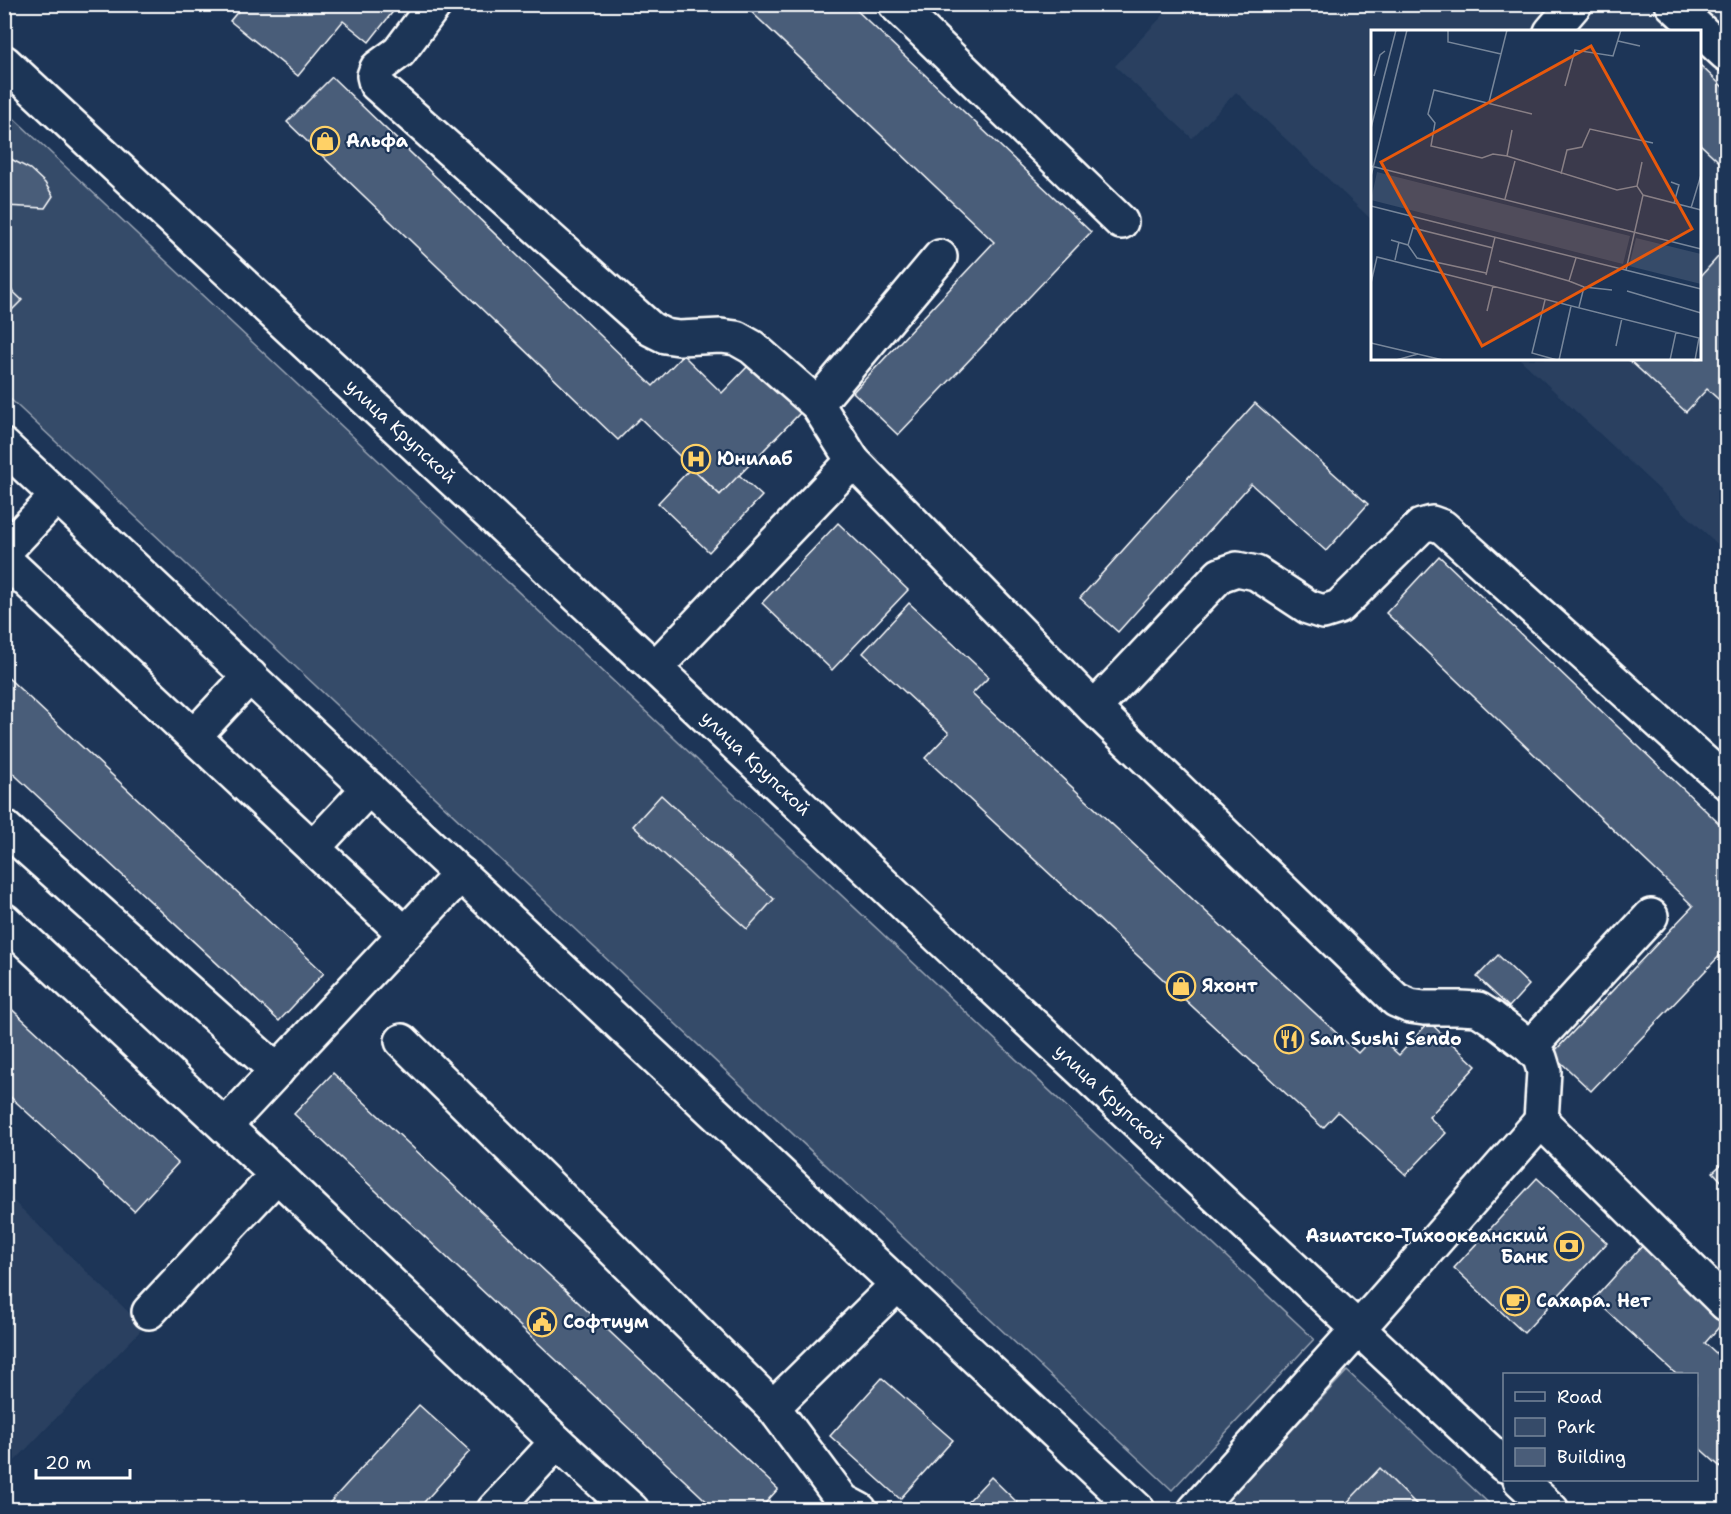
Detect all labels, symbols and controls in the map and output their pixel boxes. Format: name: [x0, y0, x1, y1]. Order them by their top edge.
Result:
inset map: [1371, 30, 1701, 360]
shop icon: Альфа: [309, 125, 341, 157]
place label: Альфа: [346, 129, 409, 153]
street label: улица Крупской: [340, 374, 461, 489]
hospital icon: Юнилаб: [680, 443, 712, 475]
place label: Юнилаб: [717, 447, 792, 471]
street label: улица Крупской: [696, 706, 816, 821]
shop icon: Яхонт: [1165, 970, 1197, 1002]
place label: Яхонт: [1202, 974, 1258, 998]
restaurant icon: San Sushi Sendo: [1273, 1023, 1305, 1055]
place label: San Sushi Sendo: [1310, 1027, 1462, 1051]
street label: улица Крупской: [1049, 1039, 1170, 1154]
place label: Азиатско-Тихоокеанский Банк: [1306, 1224, 1549, 1269]
bank icon: Азиатско-Тихоокеанский Банк: [1553, 1230, 1585, 1262]
cafe icon: Сахара. Нет: [1499, 1285, 1531, 1317]
place label: Сахара. Нет: [1536, 1289, 1651, 1313]
public building icon: Софтиум: [526, 1306, 558, 1338]
place label: Софтиум: [563, 1310, 649, 1334]
legend: [1503, 1373, 1698, 1481]
text: Road: [1557, 1385, 1602, 1409]
text: Park: [1557, 1415, 1596, 1439]
scale bar: [36, 1442, 130, 1480]
text: Building: [1557, 1445, 1626, 1469]
text: 20 m: [45, 1451, 91, 1475]

